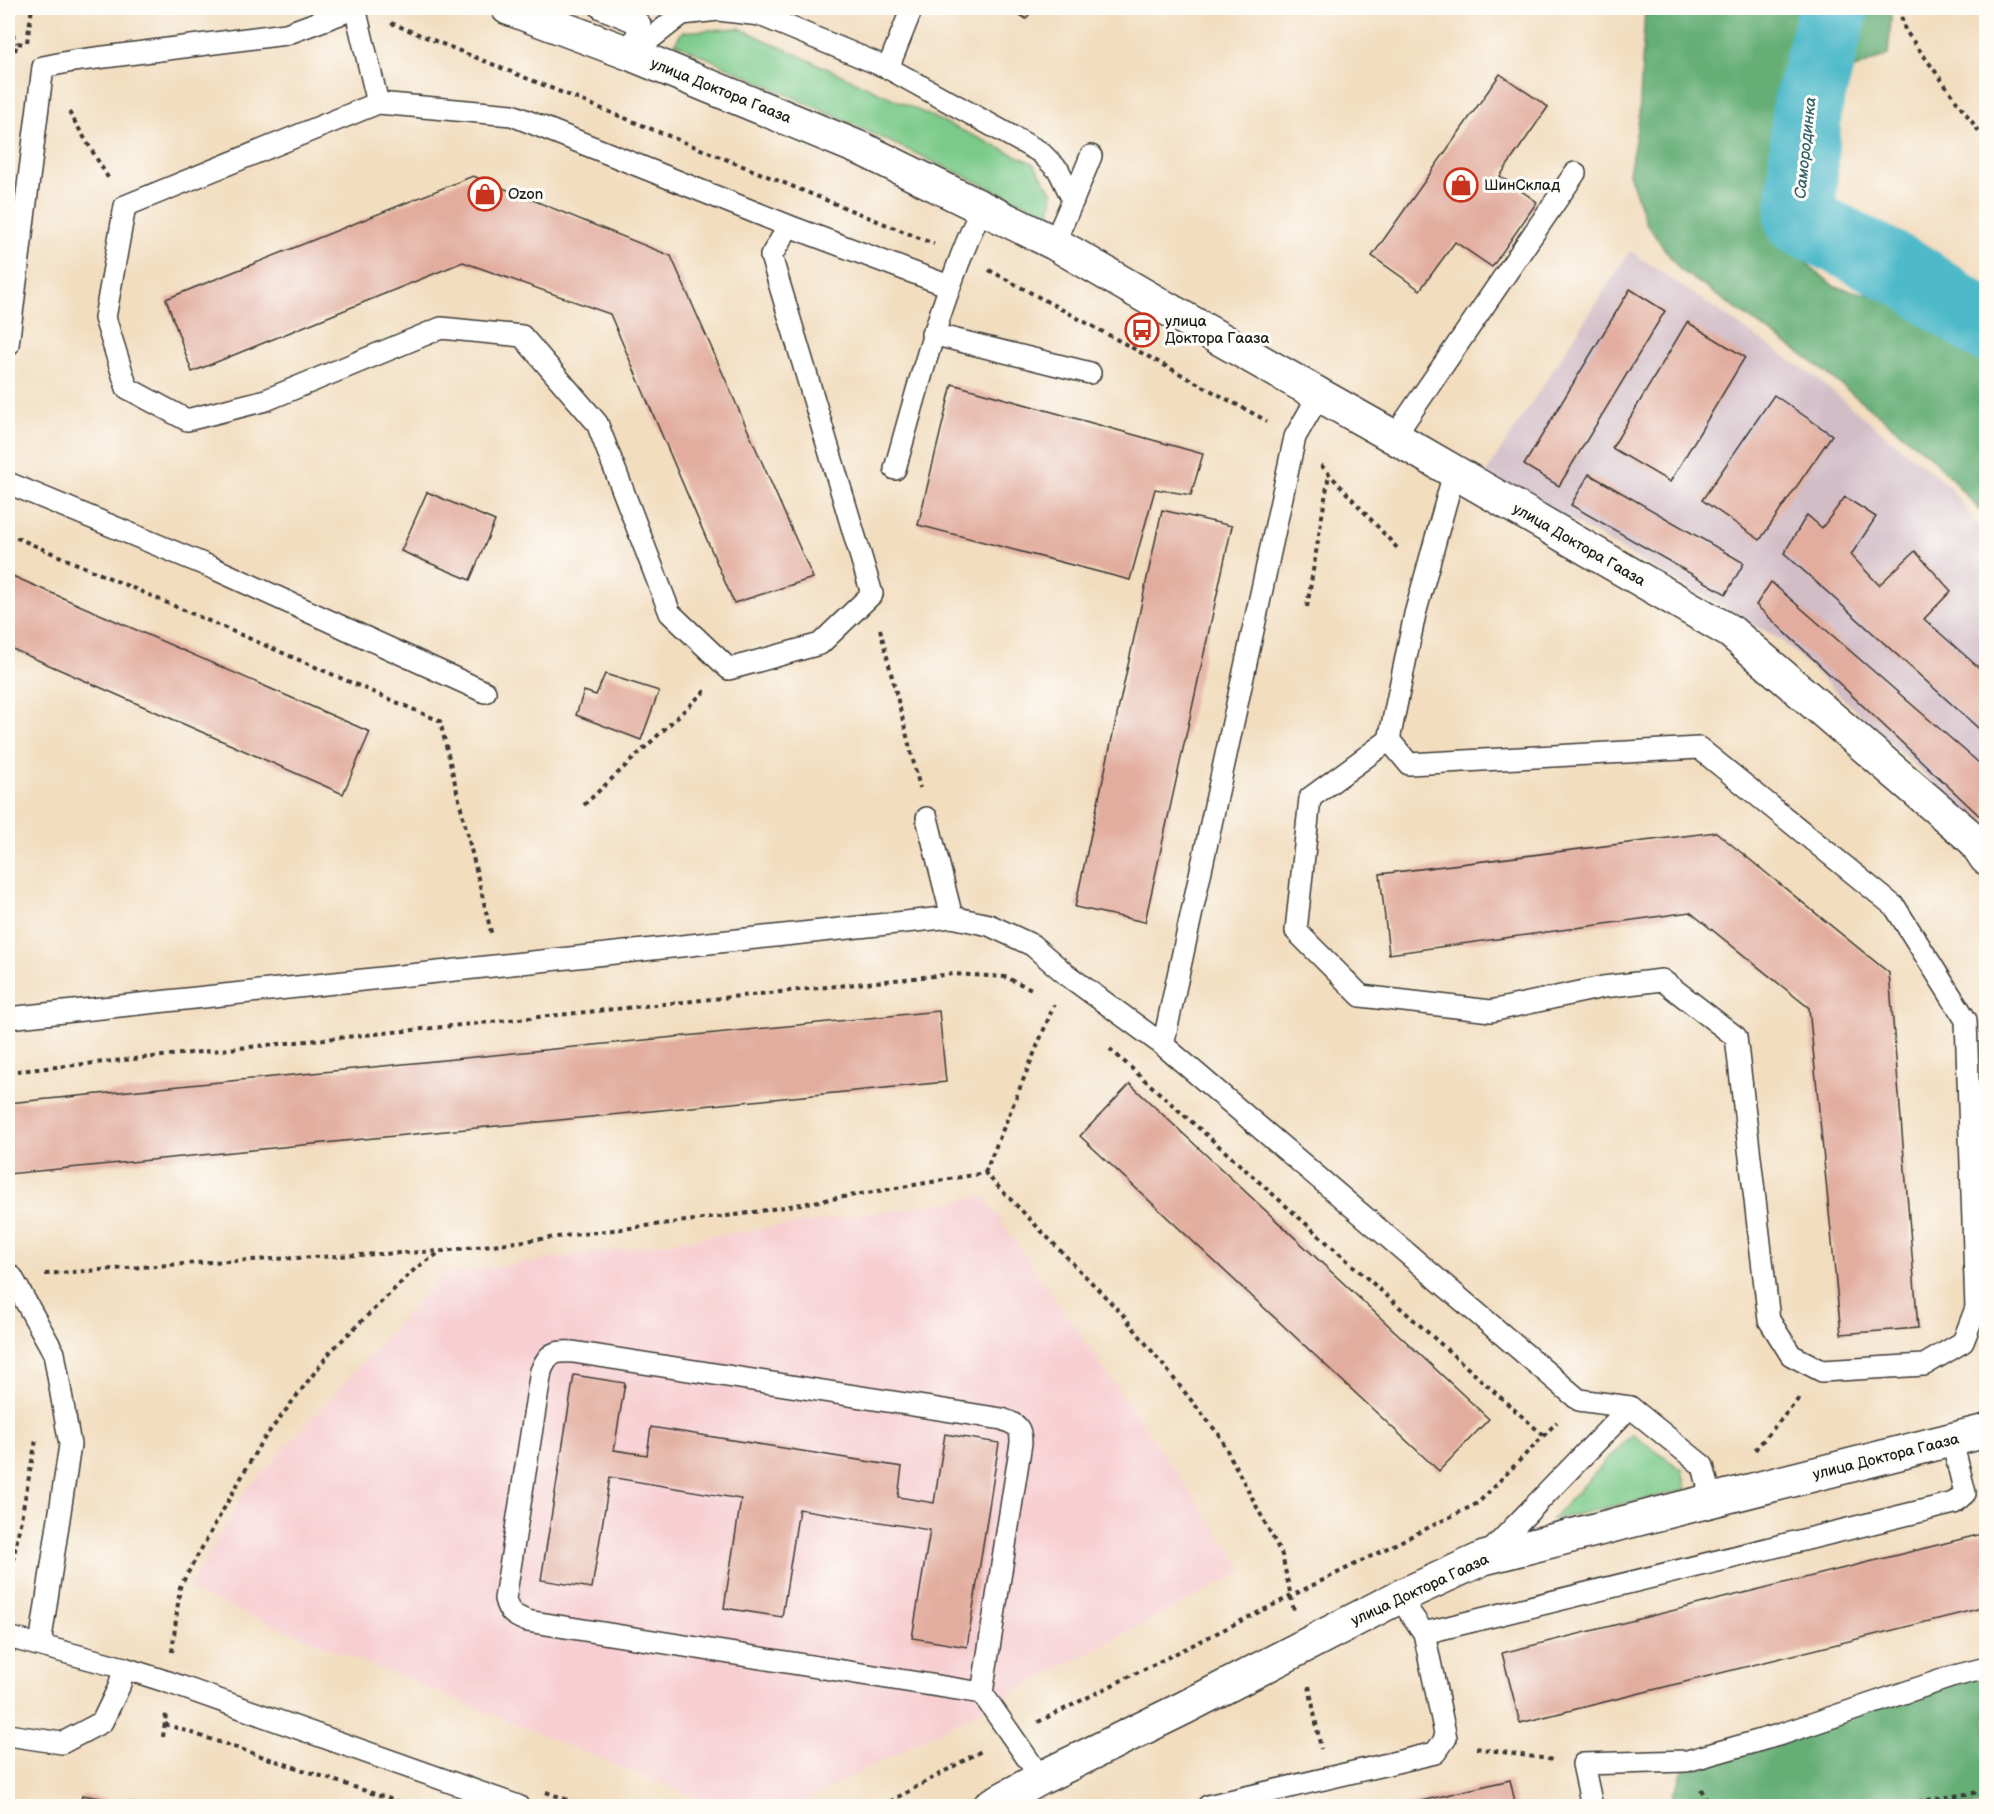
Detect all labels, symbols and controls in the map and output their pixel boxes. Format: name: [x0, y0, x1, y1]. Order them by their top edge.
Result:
street label: улица Доктора Гааза: [648, 54, 794, 128]
water label: Самородинка: [1791, 96, 1821, 200]
shop icon: ШинСклад: [1443, 167, 1479, 203]
shop icon: Ozon: [467, 176, 503, 212]
place label: ШинСклад: [1484, 176, 1560, 195]
place label: Ozon: [508, 185, 543, 204]
bus stop icon: улица Доктора Гааза: [1124, 312, 1160, 348]
place label: улица Доктора Гааза: [1165, 312, 1270, 348]
street label: улица Доктора Гааза: [1509, 499, 1649, 591]
street label: улица Доктора Гааза: [1811, 1430, 1961, 1484]
street label: улица Доктора Гааза: [1348, 1550, 1492, 1630]

